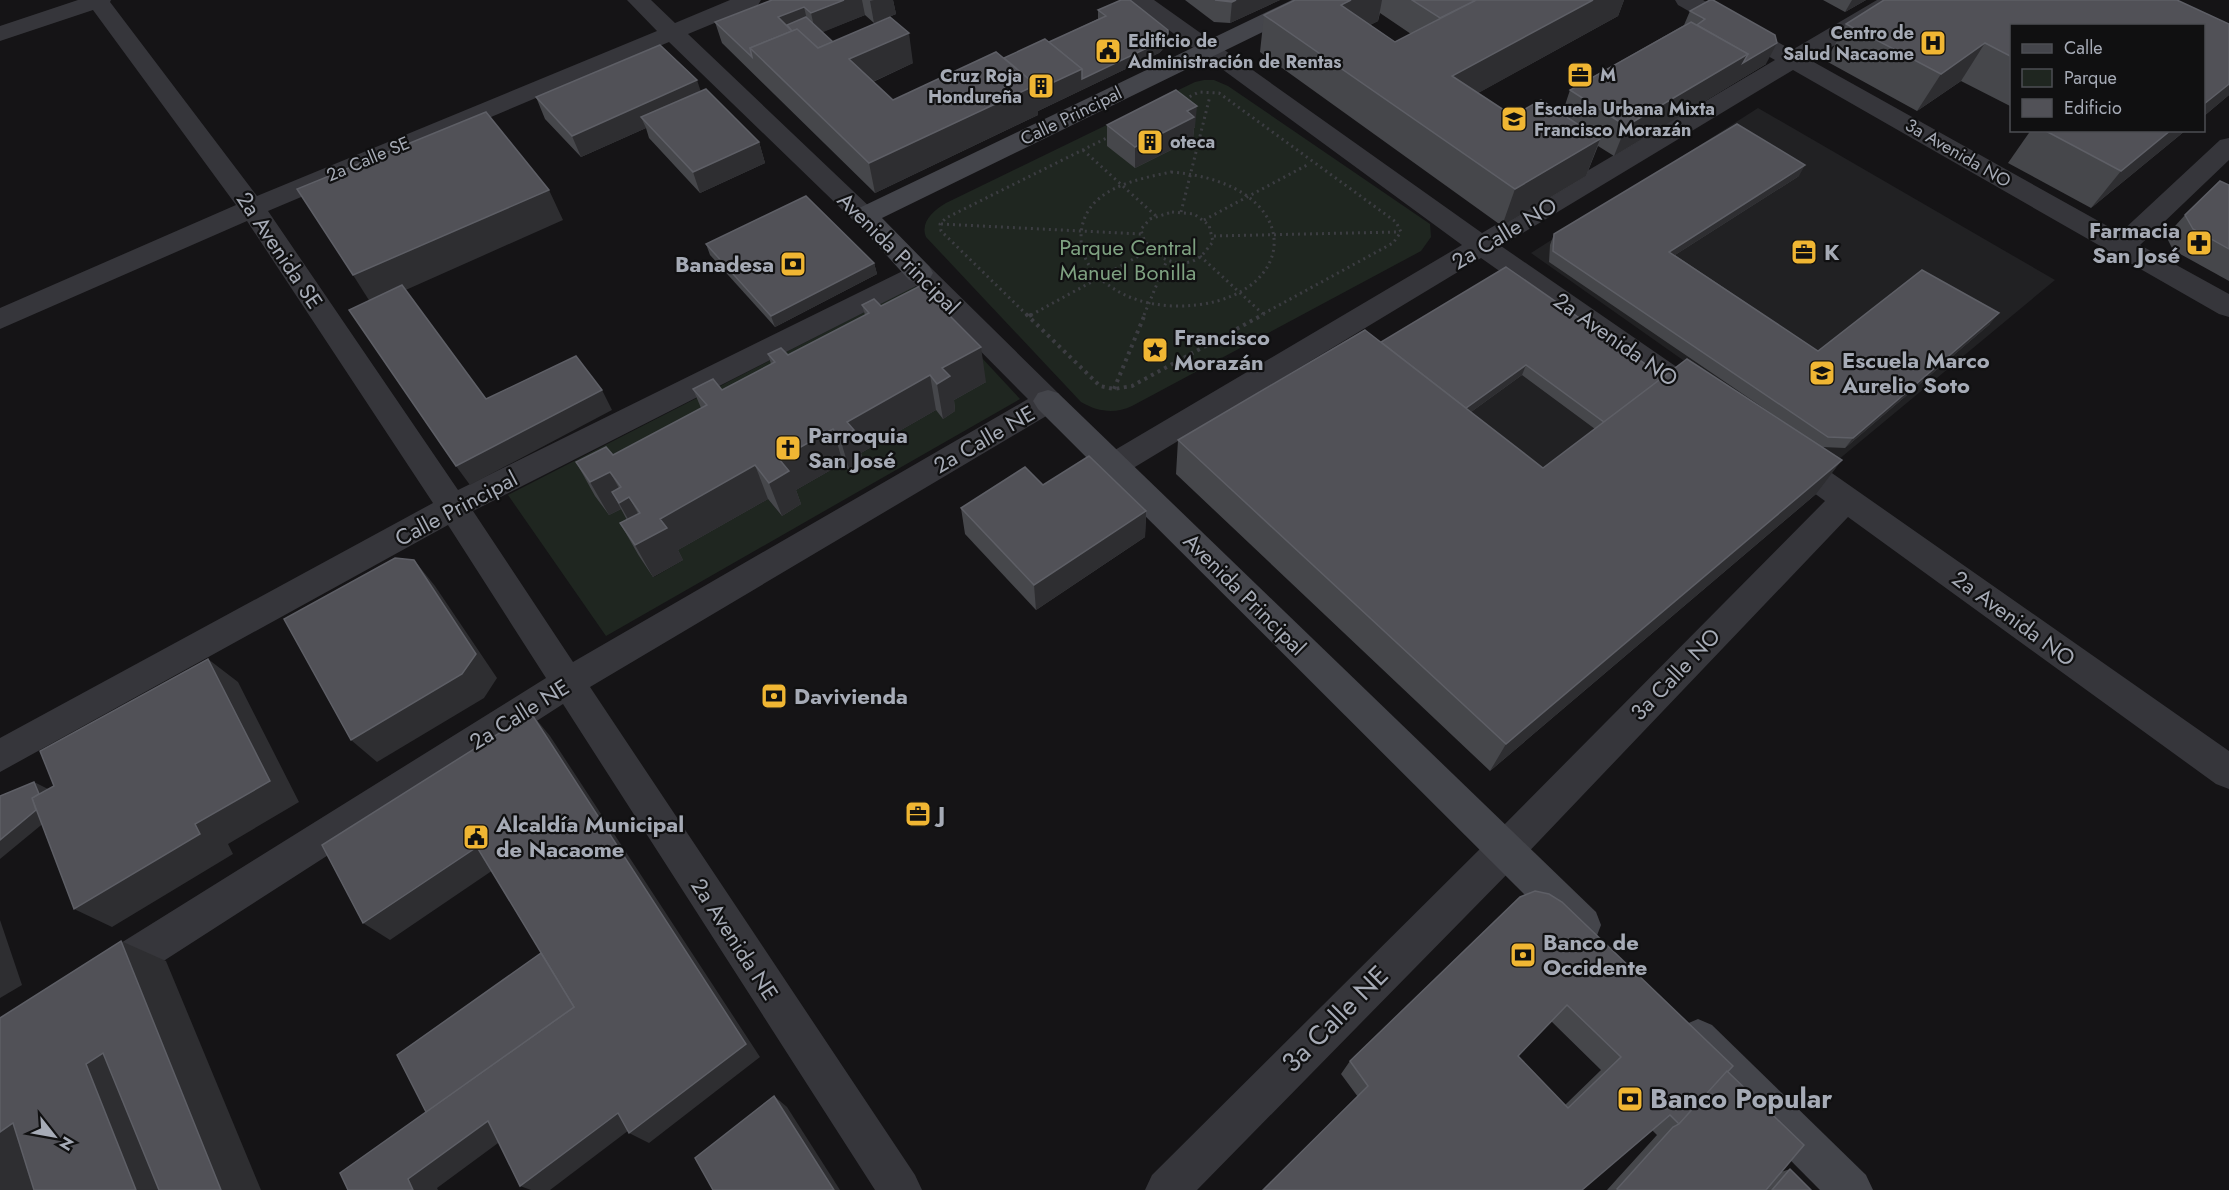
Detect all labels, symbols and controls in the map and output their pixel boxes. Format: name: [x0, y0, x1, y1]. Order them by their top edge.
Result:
place label: Centro de Salud Nacaome: [1783, 20, 1914, 67]
legend: [2010, 24, 2205, 132]
place label: Edificio de Administración de Rentas: [1127, 28, 1341, 75]
hospital icon: Centro de Salud Nacaome: [1918, 28, 1948, 58]
text: Calle: [2064, 35, 2103, 61]
public building icon: Edificio de Administración de Rentas: [1093, 36, 1123, 66]
office icon: M: [1565, 60, 1595, 90]
place label: M: [1600, 62, 1616, 88]
place label: Cruz Roja Hondureña: [928, 63, 1022, 110]
text: Parque: [2064, 65, 2117, 91]
building icon: Cruz Roja Hondureña: [1026, 71, 1056, 101]
street label: Calle Principal: [1016, 80, 1126, 152]
text: Edificio: [2064, 95, 2122, 121]
place label: Escuela Urbana Mixta Francisco Morazán: [1534, 96, 1715, 143]
school or university icon: Escuela Urbana Mixta Francisco Morazán: [1499, 104, 1529, 134]
street label: 3a Avenida NO: [1900, 112, 2016, 194]
building icon: oteca: [1135, 127, 1165, 157]
place label: oteca: [1170, 129, 1215, 155]
street label: 2a Calle SE: [322, 130, 414, 188]
street label: Avenida Principal: [830, 184, 968, 322]
street label: 2a Avenida SE: [229, 185, 331, 315]
street label: 2a Calle NO: [1445, 189, 1563, 277]
place label: Farmacia San José: [2089, 214, 2180, 271]
pharmacy icon: Farmacia San José: [2184, 228, 2214, 258]
park label: Parque Central Manuel Bonilla: [1059, 231, 1197, 288]
place label: K: [1824, 236, 1840, 268]
office icon: K: [1789, 237, 1819, 267]
place label: Banadesa: [675, 248, 774, 280]
bank icon: Banadesa: [778, 249, 808, 279]
street label: 2a Avenida NO: [1547, 284, 1685, 394]
place label: Francisco Morazán: [1174, 321, 1270, 378]
place icon: Francisco Morazán: [1140, 335, 1170, 365]
place label: Escuela Marco Aurelio Soto: [1841, 344, 1990, 401]
school or university icon: Escuela Marco Aurelio Soto: [1807, 358, 1837, 388]
street label: 2a Calle NE: [927, 397, 1041, 481]
place label: Parroquia San José: [808, 419, 908, 476]
church icon: Parroquia San José: [773, 433, 803, 463]
street label: Calle Principal: [389, 462, 523, 554]
street label: Avenida Principal: [1176, 525, 1314, 663]
street label: 2a Avenida NO: [1946, 562, 2082, 674]
street label: 3a Calle NO: [1623, 621, 1727, 727]
street label: 2a Calle NE: [463, 671, 575, 757]
place label: Davivienda: [794, 680, 908, 712]
bank icon: Davivienda: [759, 681, 789, 711]
place label: J: [934, 798, 945, 830]
office icon: J: [903, 799, 933, 829]
place label: Alcaldía Municipal de Nacaome: [495, 808, 684, 865]
public building icon: Alcaldía Municipal de Nacaome: [461, 822, 491, 852]
street label: 2a Avenida NE: [683, 872, 787, 1006]
place label: Banco de Occidente: [1543, 926, 1647, 983]
bank icon: Banco de Occidente: [1508, 940, 1538, 970]
street label: 3a Calle NE: [1272, 956, 1397, 1081]
place label: Banco Popular: [1650, 1079, 1832, 1118]
bank icon: Banco Popular: [1615, 1084, 1645, 1114]
north arrow: [24, 1106, 84, 1166]
text: N: [53, 1132, 80, 1155]

